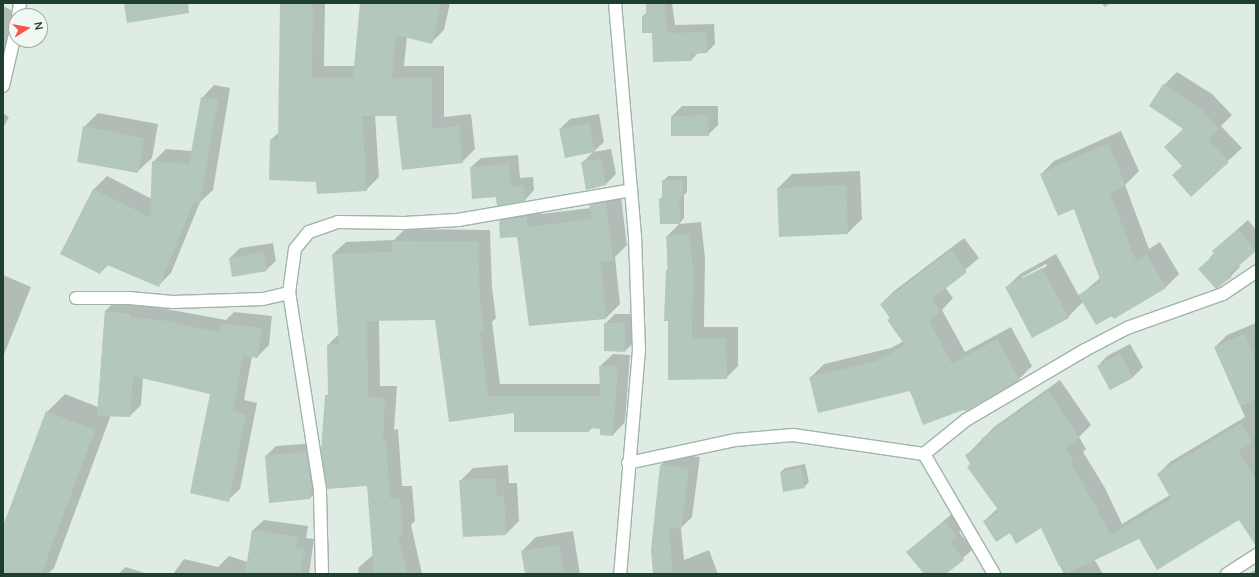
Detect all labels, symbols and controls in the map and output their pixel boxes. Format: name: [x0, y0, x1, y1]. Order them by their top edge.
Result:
north arrow: [8, 8, 48, 48]
text: N: [31, 20, 47, 31]

